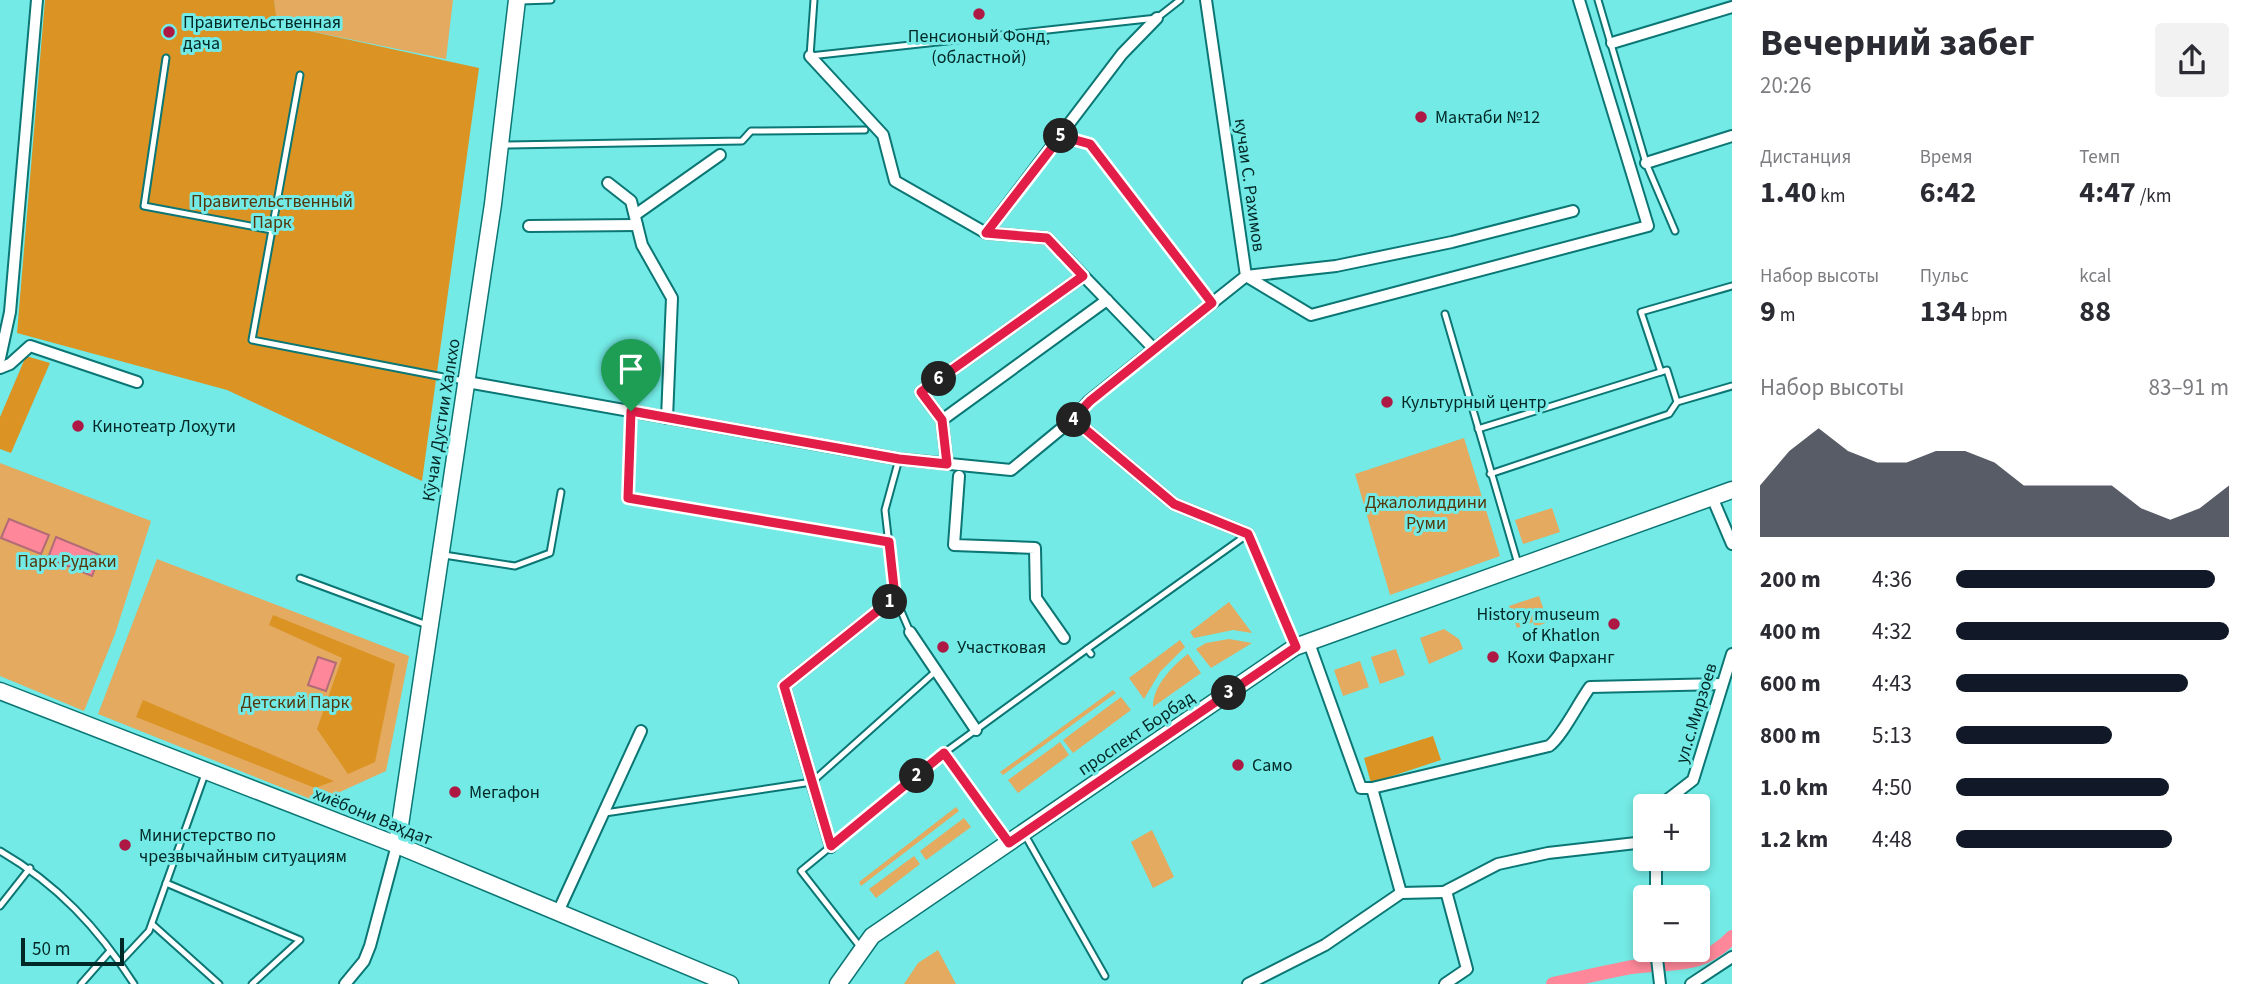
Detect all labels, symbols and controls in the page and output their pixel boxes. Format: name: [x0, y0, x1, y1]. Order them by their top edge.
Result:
marker: Пенсионый Фонд, (областной): [971, 6, 987, 22]
place label: Правительственная дача: [183, 10, 341, 56]
text: Вечерний забег: [1760, 16, 2035, 70]
button: share: [2155, 23, 2229, 97]
marker: Правительственная дача: [161, 24, 177, 40]
place label: Пенсионый Фонд, (областной): [908, 24, 1050, 70]
text: 20:26: [1760, 69, 1811, 102]
place label: Мактаби №12: [1435, 105, 1540, 130]
marker: Мактаби №12: [1413, 109, 1429, 125]
street label: кучаи С. Рахимов: [1228, 117, 1271, 253]
pin: 5: [1044, 118, 1078, 154]
text: 5: [1055, 122, 1066, 149]
text: Дистанция: [1760, 144, 1851, 171]
text: Время: [1920, 144, 1973, 171]
text: Темп: [2079, 144, 2120, 171]
text: 1.40: [1760, 171, 1817, 214]
text: 6:42: [1920, 171, 1976, 214]
text: 4:47: [2079, 171, 2136, 214]
text: km: [1817, 183, 1846, 210]
text: /km: [2136, 183, 2171, 210]
park label: Правительственный Парк: [191, 189, 353, 235]
text: Набор высоты: [1760, 263, 1879, 290]
text: Пульс: [1920, 263, 1969, 290]
text: kcal: [2079, 263, 2111, 290]
text: 9: [1760, 290, 1776, 333]
text: 134: [1920, 290, 1967, 333]
text: 88: [2079, 290, 2111, 333]
text: m: [1776, 302, 1795, 329]
text: bpm: [1967, 302, 2008, 329]
street label: Кӯчаи Дустии Халкхо: [416, 337, 467, 503]
pin: [601, 339, 661, 411]
icon: arrive: [612, 350, 650, 388]
pin: 6: [922, 362, 956, 396]
text: 6: [933, 365, 944, 392]
text: Набор высоты: [1760, 371, 1904, 404]
text: 83–91 m: [2149, 371, 2229, 404]
place label: Культурный центр: [1401, 390, 1547, 415]
marker: Культурный центр: [1379, 394, 1395, 410]
pin: 4: [1056, 402, 1092, 438]
text: 4: [1068, 406, 1079, 433]
place label: Кинотеатр Лоҳути: [92, 414, 236, 439]
marker: Кинотеатр Лоҳути: [70, 418, 86, 434]
park label: Джалолиддини Руми: [1365, 490, 1487, 536]
park label: Парк Рудаки: [17, 549, 117, 574]
text: 200 m: [1760, 563, 1821, 596]
text: 4:36: [1872, 563, 1912, 596]
pin: 1: [872, 584, 908, 620]
text: 1: [884, 588, 895, 615]
place label: History museum of Khatlon: [1476, 602, 1600, 648]
text: 400 m: [1760, 615, 1821, 648]
text: 4:32: [1872, 615, 1912, 648]
marker: History museum of Khatlon: [1606, 616, 1622, 632]
place label: Участковая: [957, 635, 1046, 660]
marker: Участковая: [935, 639, 951, 655]
place label: Кохи Фарханг: [1507, 645, 1615, 670]
marker: Кохи Фарханг: [1485, 649, 1501, 665]
street label: ул.с.Мирзоев: [1669, 660, 1724, 766]
text: 600 m: [1760, 667, 1821, 700]
text: 4:43: [1872, 667, 1912, 700]
pin: 3: [1212, 676, 1246, 710]
text: 3: [1223, 679, 1234, 706]
street label: проспект Борбад: [1073, 685, 1200, 782]
park label: Детский Парк: [240, 690, 350, 715]
text: 800 m: [1760, 719, 1821, 752]
text: 5:13: [1872, 719, 1912, 752]
place label: Само: [1252, 753, 1293, 778]
marker: Само: [1230, 757, 1246, 773]
pin: 2: [900, 758, 934, 794]
text: 2: [911, 762, 922, 789]
text: 1.0 km: [1760, 771, 1828, 804]
text: 4:50: [1872, 771, 1912, 804]
place label: Мегафон: [469, 780, 540, 805]
street label: хиёбони Ваҳдат: [310, 781, 436, 852]
marker: Мегафон: [447, 784, 463, 800]
map controls: [1633, 794, 1710, 962]
button: +: [1633, 794, 1710, 871]
place label: Министерство по чрезвычайным ситуациям: [139, 823, 347, 869]
text: 1.2 km: [1760, 823, 1828, 856]
text: 4:48: [1872, 823, 1912, 856]
marker: Министерство по чрезвычайным ситуациям: [117, 837, 133, 853]
button: −: [1633, 885, 1710, 962]
scale bar: [21, 935, 124, 967]
text: 50 m: [32, 936, 70, 963]

